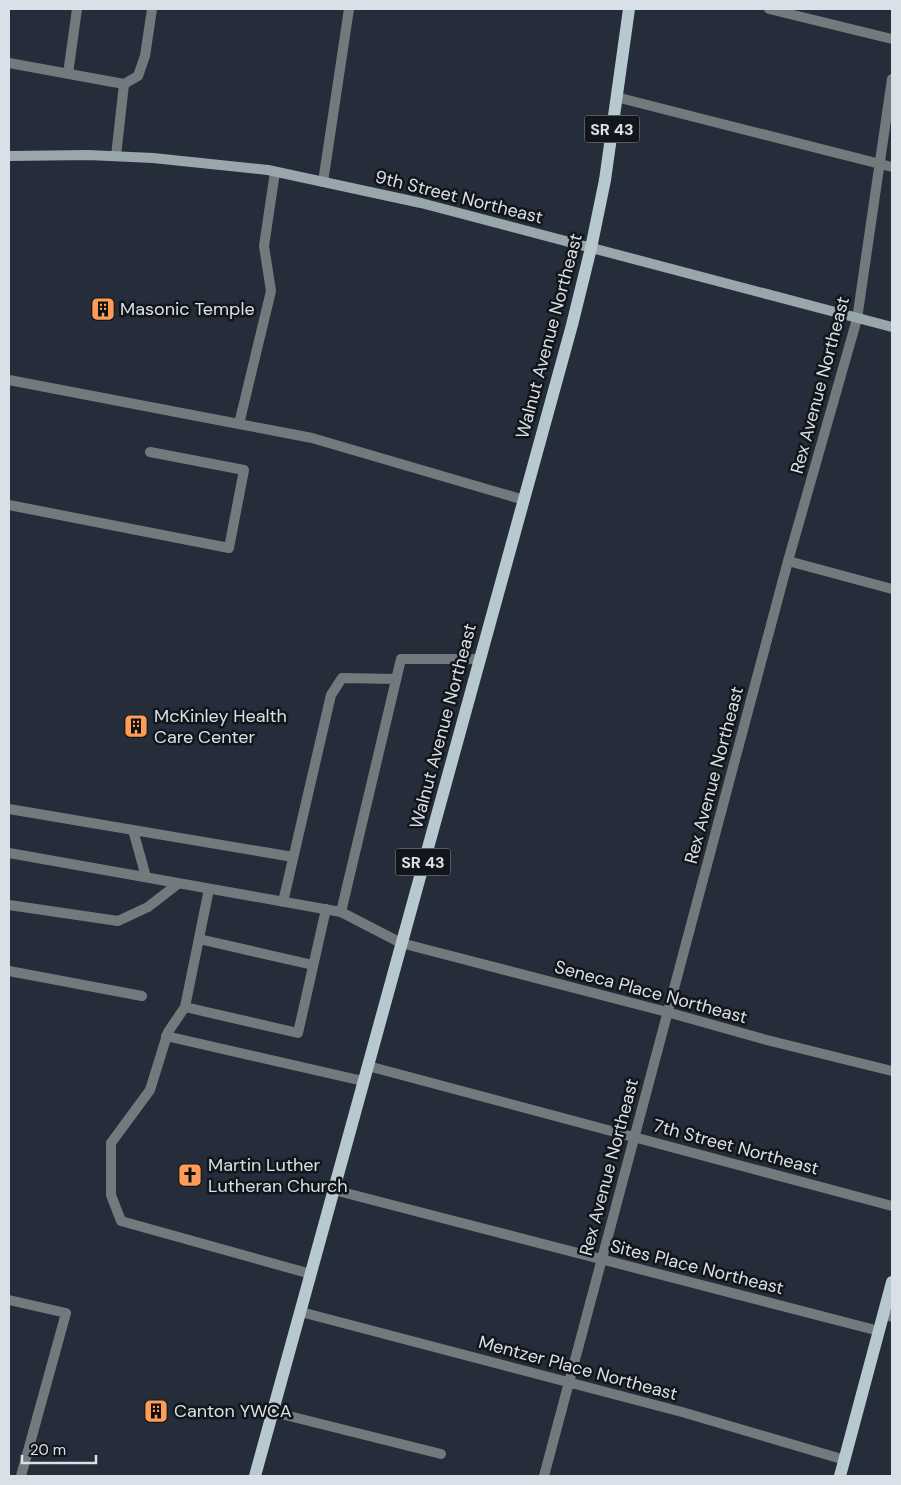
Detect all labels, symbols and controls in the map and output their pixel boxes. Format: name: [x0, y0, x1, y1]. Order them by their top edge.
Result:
road number: SR 43: [584, 116, 640, 142]
street label: 9th Street Northeast: [373, 165, 545, 229]
street label: Walnut Avenue Northeast: [510, 231, 588, 441]
street label: Rex Avenue Northeast: [785, 294, 855, 476]
building icon: Masonic Temple: [90, 296, 116, 322]
place label: Masonic Temple: [120, 297, 255, 321]
street label: Walnut Avenue Northeast: [404, 621, 482, 831]
street label: Rex Avenue Northeast: [679, 684, 749, 866]
place label: McKinley Health Care Center: [154, 704, 287, 749]
building icon: McKinley Health Care Center: [123, 713, 149, 739]
road number: SR 43: [396, 849, 450, 876]
street label: Seneca Place Northeast: [552, 955, 750, 1029]
street label: Rex Avenue Northeast: [574, 1076, 644, 1258]
street label: 7th Street Northeast: [651, 1113, 821, 1181]
place label: Martin Luther Lutheran Church: [208, 1153, 348, 1198]
church icon: Martin Luther Lutheran Church: [177, 1162, 203, 1188]
street label: Sites Place Northeast: [608, 1234, 786, 1300]
street label: Mentzer Place Northeast: [476, 1330, 680, 1406]
building icon: Canton YWCA: [143, 1398, 169, 1424]
place label: Canton YWCA: [174, 1399, 292, 1423]
scale bar: [22, 1432, 96, 1464]
text: 20 m: [30, 1440, 66, 1460]

